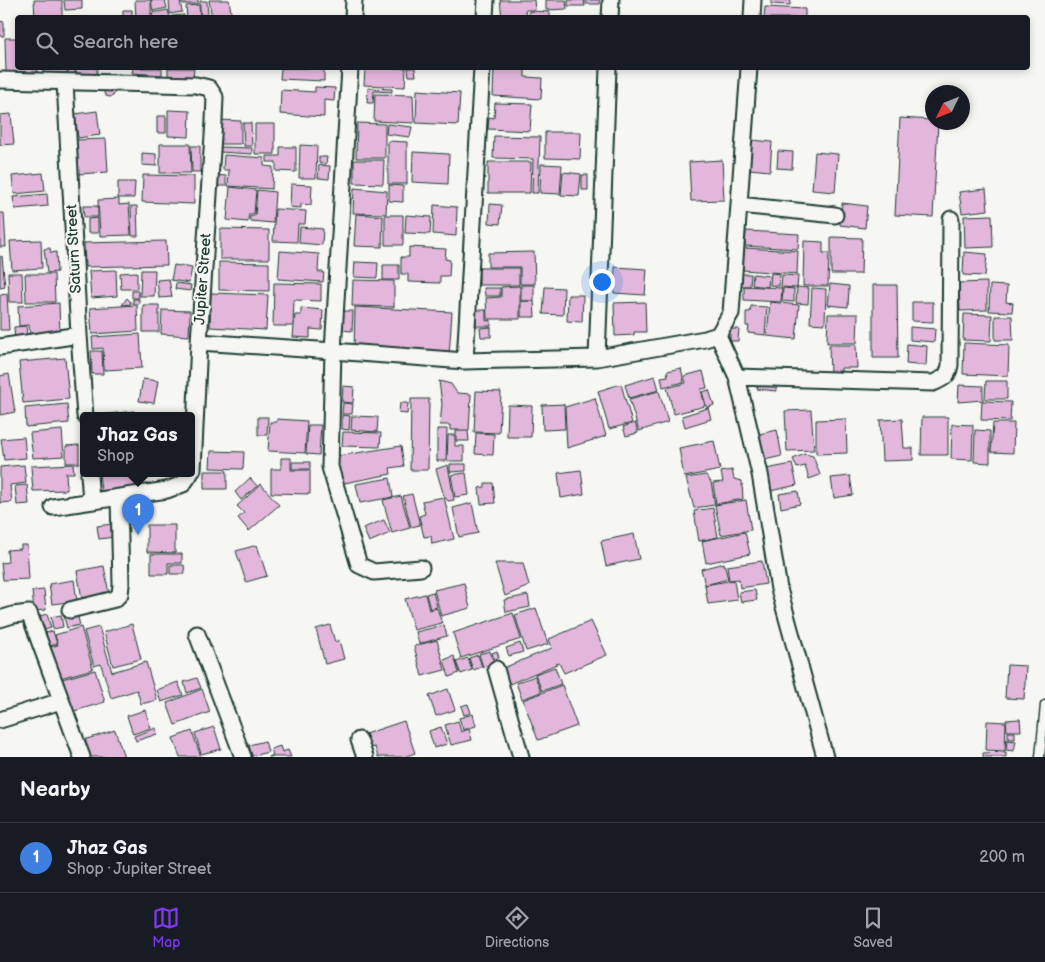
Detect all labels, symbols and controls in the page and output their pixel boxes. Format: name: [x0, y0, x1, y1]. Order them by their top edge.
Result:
search box: [15, 15, 1030, 70]
icon: search: [33, 29, 61, 57]
text: Search here: [73, 31, 178, 54]
north arrow: [925, 85, 970, 130]
street label: Saturn Street: [62, 204, 86, 294]
street label: Jupiter Street: [190, 232, 216, 325]
your location: [589, 269, 615, 295]
popup: [80, 412, 195, 477]
text: Jhaz Gas: [97, 424, 178, 447]
text: Shop: [97, 447, 134, 466]
pin: 1: [122, 494, 154, 535]
text: Nearby: [20, 777, 90, 802]
text: Jhaz Gas: [67, 837, 147, 860]
text: 1: [33, 848, 39, 867]
text: 200 m: [979, 848, 1025, 867]
text: Shop · Jupiter Street: [67, 860, 211, 879]
tab: Map: [152, 904, 180, 951]
tab: Directions: [485, 904, 549, 951]
tab: Saved: [853, 904, 893, 951]

